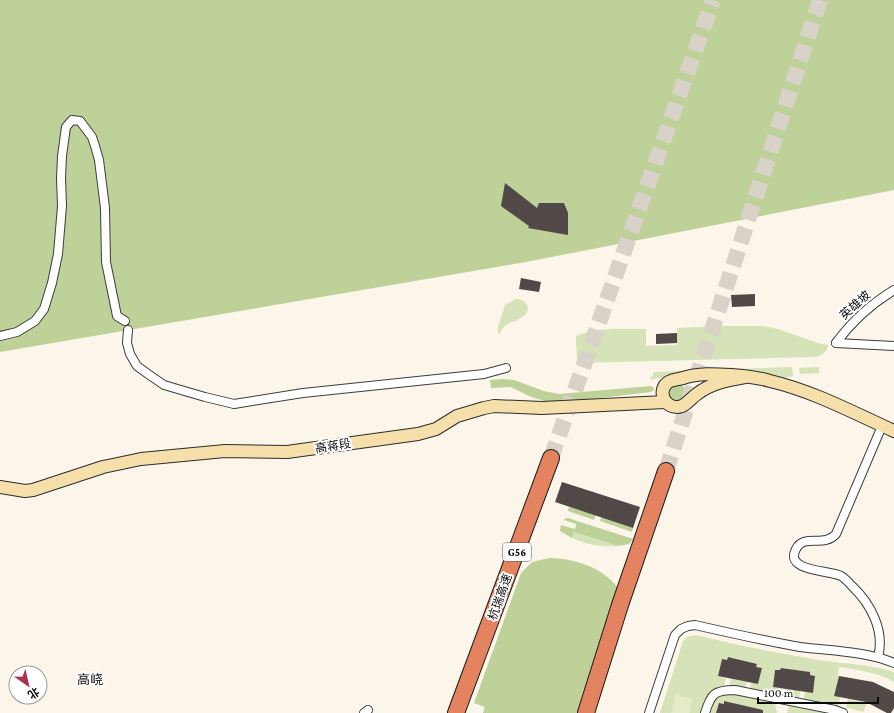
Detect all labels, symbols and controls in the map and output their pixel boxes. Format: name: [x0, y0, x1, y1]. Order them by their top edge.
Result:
street label: 英雄坡: [837, 288, 873, 322]
street label: 高蒋段: [314, 436, 352, 456]
road number: G56: [503, 543, 531, 561]
street label: 杭瑞高速: [485, 572, 515, 622]
north arrow: [8, 665, 48, 705]
district label: 高峣: [77, 672, 103, 687]
scale bar: [758, 679, 878, 705]
text: 北: [26, 685, 42, 701]
text: 100 m: [764, 686, 794, 700]

